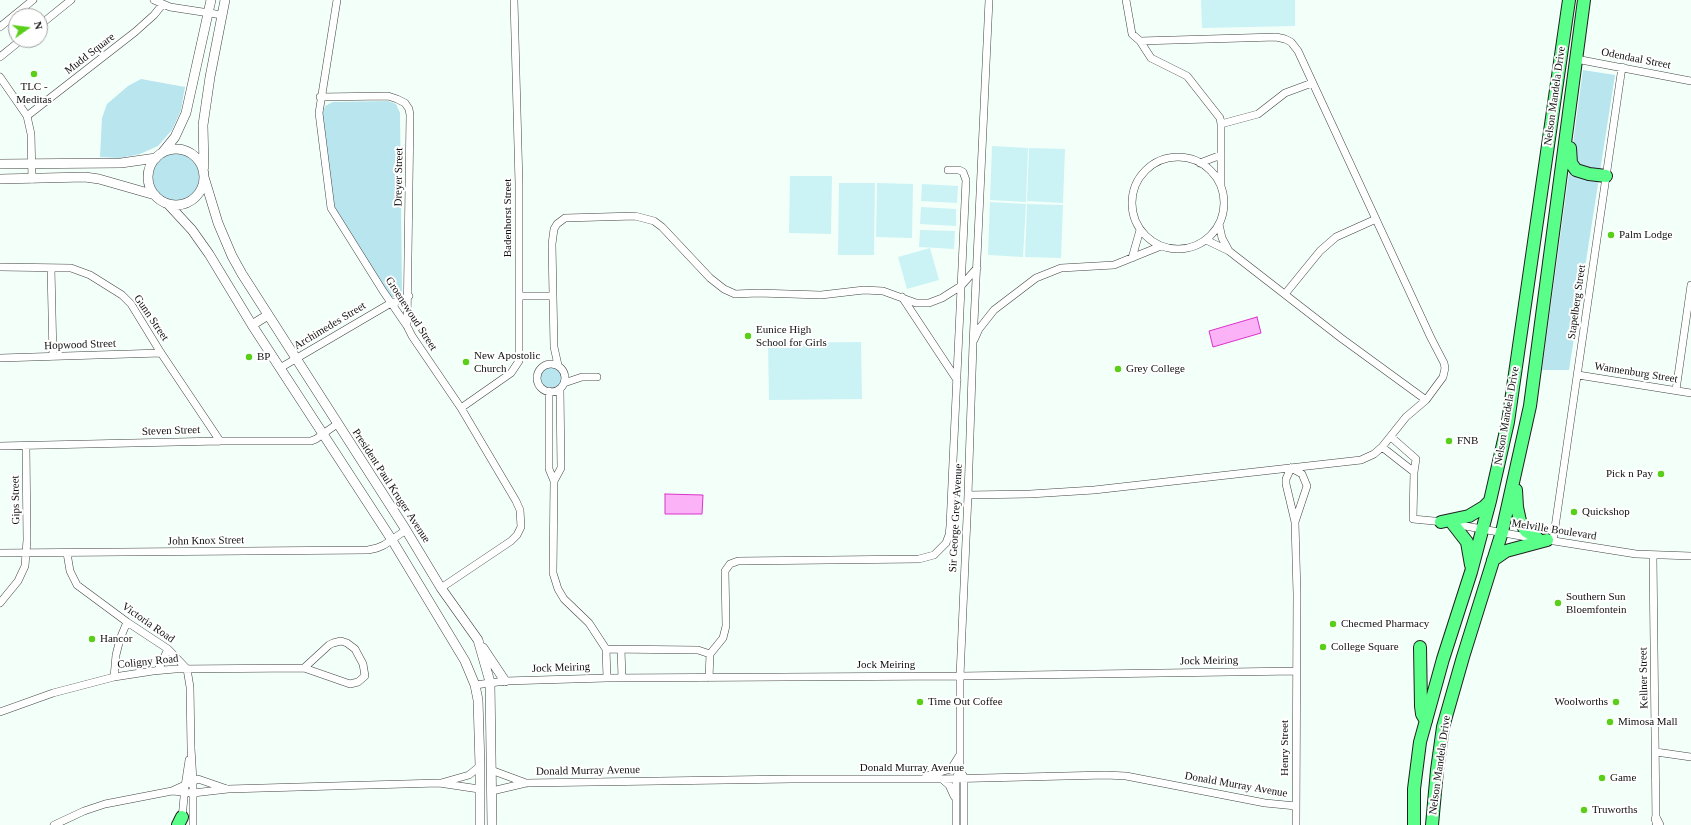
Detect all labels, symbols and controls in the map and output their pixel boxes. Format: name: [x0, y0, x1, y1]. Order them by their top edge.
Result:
north arrow: [8, 8, 48, 48]
text: N: [32, 20, 45, 31]
street label: Mudd Square: [62, 30, 118, 78]
street label: Nelson Mandela Drive: [1541, 45, 1569, 147]
street label: Odendaal Street: [1600, 46, 1672, 72]
marker: TLC - Meditas: [29, 69, 39, 79]
place label: TLC - Meditas: [16, 80, 52, 106]
street label: Dreyer Street: [392, 147, 406, 207]
street label: Badenhorst Street: [501, 179, 515, 257]
place label: Palm Lodge: [1619, 228, 1672, 242]
marker: Palm Lodge: [1606, 230, 1616, 240]
street label: Stapelberg Street: [1565, 264, 1589, 340]
street label: Groenewoud Street: [382, 275, 440, 353]
street label: Gunn Street: [131, 292, 171, 344]
street label: Archimedes Street: [292, 299, 368, 353]
place label: Eunice High School for Girls: [756, 323, 827, 349]
marker: Eunice High School for Girls: [743, 331, 753, 341]
street label: Hopwood Street: [44, 337, 116, 353]
place label: New Apostolic Church: [474, 349, 540, 375]
place label: BP: [257, 350, 270, 364]
marker: BP: [244, 352, 254, 362]
marker: New Apostolic Church: [461, 357, 471, 367]
street label: Wannenburg Street: [1593, 360, 1679, 386]
place label: Grey College: [1126, 362, 1185, 376]
marker: Grey College: [1113, 364, 1123, 374]
street label: Nelson Mandela Drive: [1492, 366, 1522, 466]
street label: Steven Street: [142, 423, 200, 439]
street label: President Paul Kruger Avenue: [349, 427, 433, 545]
place label: FNB: [1457, 434, 1478, 448]
marker: FNB: [1444, 436, 1454, 446]
street label: Sir George Grey Avenue: [947, 463, 965, 573]
place label: Pick n Pay: [1606, 467, 1653, 481]
marker: Pick n Pay: [1656, 469, 1666, 479]
street label: Gips Street: [9, 475, 23, 525]
place label: Quickshop: [1582, 505, 1630, 519]
marker: Quickshop: [1569, 507, 1579, 517]
street label: Melville Boulevard: [1511, 517, 1597, 543]
street label: John Knox Street: [168, 534, 244, 548]
place label: Southern Sun Bloemfontein: [1566, 590, 1626, 616]
marker: Southern Sun Bloemfontein: [1553, 598, 1563, 608]
street label: Victoria Road: [119, 600, 177, 646]
place label: Checmed Pharmacy: [1341, 617, 1429, 631]
marker: Checmed Pharmacy: [1328, 619, 1338, 629]
place label: Hancor: [100, 632, 132, 646]
marker: Hancor: [87, 634, 97, 644]
place label: College Square: [1331, 640, 1399, 654]
marker: College Square: [1318, 642, 1328, 652]
street label: Kellner Street: [1637, 647, 1651, 709]
street label: Coligny Road: [117, 652, 179, 672]
street label: Jock Meiring: [1180, 654, 1238, 668]
street label: Jock Meiring: [857, 658, 915, 672]
street label: Jock Meiring: [532, 660, 590, 676]
place label: Time Out Coffee: [928, 695, 1003, 709]
place label: Woolworths: [1554, 695, 1608, 709]
marker: Time Out Coffee: [915, 697, 925, 707]
marker: Woolworths: [1611, 697, 1621, 707]
street label: Nelson Mandela Drive: [1426, 714, 1454, 816]
place label: Mimosa Mall: [1618, 715, 1678, 729]
marker: Mimosa Mall: [1605, 717, 1615, 727]
street label: Henry Street: [1278, 720, 1292, 776]
street label: Donald Murray Avenue: [860, 761, 964, 775]
street label: Donald Murray Avenue: [536, 763, 640, 779]
street label: Donald Murray Avenue: [1184, 769, 1288, 801]
place label: Game: [1610, 771, 1636, 785]
marker: Game: [1597, 773, 1607, 783]
place label: Truworths: [1592, 803, 1637, 817]
marker: Truworths: [1579, 805, 1589, 815]

